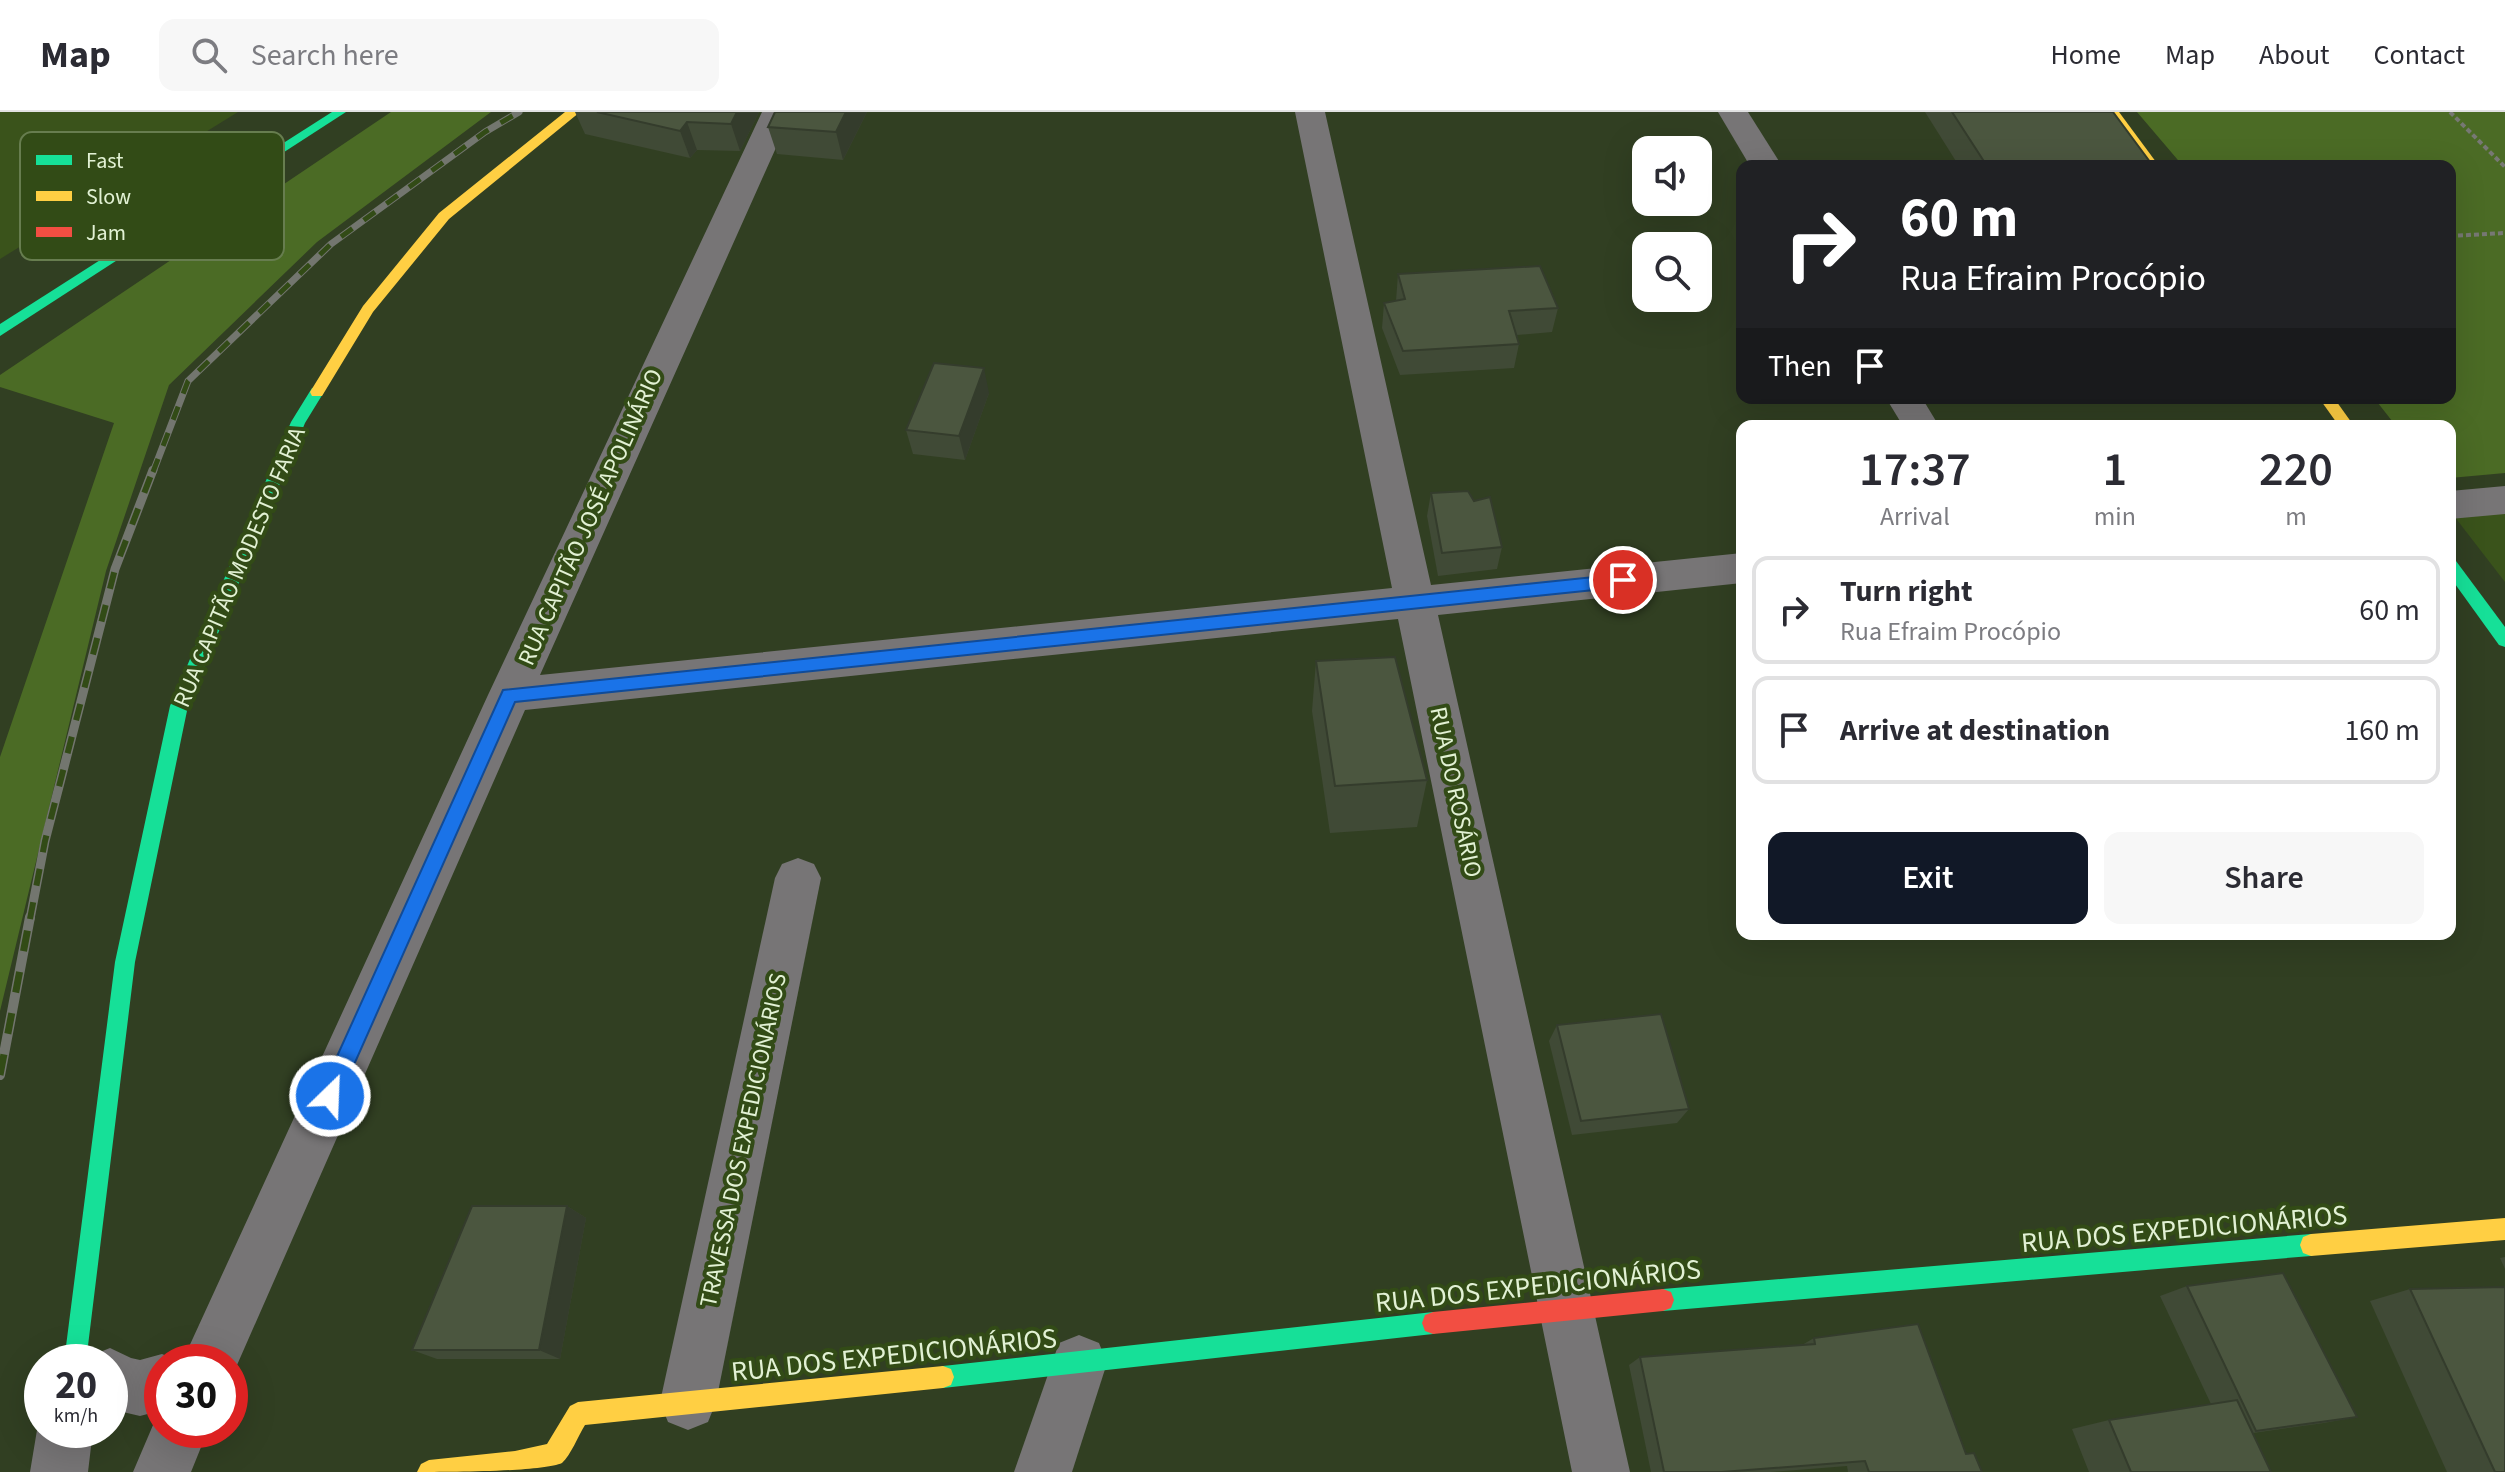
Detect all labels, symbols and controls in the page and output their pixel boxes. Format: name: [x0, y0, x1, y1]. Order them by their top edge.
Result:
search box: [159, 19, 719, 91]
text: Map: [40, 28, 111, 82]
icon: search: [187, 33, 231, 77]
text: Search here: [251, 34, 399, 77]
text: Home: [2050, 35, 2121, 75]
text: Map: [2165, 35, 2215, 75]
text: About: [2259, 35, 2330, 75]
text: Contact: [2374, 35, 2465, 75]
legend: [20, 132, 284, 260]
map controls: [1632, 136, 1712, 312]
button: sound: [1632, 136, 1712, 216]
text: Fast: [86, 145, 124, 177]
text: 60 m: [1900, 179, 2018, 258]
text: Slow: [86, 181, 131, 213]
icon: right: [1768, 192, 1872, 296]
text: Jam: [86, 217, 126, 249]
button: search: [1632, 232, 1712, 312]
text: Rua Efraim Procópio: [1900, 253, 2206, 304]
icon: arrive: [1848, 344, 1892, 388]
text: Then: [1768, 345, 1832, 388]
street label: RUA CAPITÃO JOSÉ APOLINÁRIO: [509, 363, 672, 671]
street label: RUA CAPITÃO MODESTO FARIA: [164, 421, 315, 713]
text: 17:37: [1859, 436, 1971, 504]
text: 1: [2103, 436, 2127, 504]
text: 220: [2259, 436, 2333, 504]
text: Arrival: [1880, 498, 1950, 535]
text: min: [2094, 498, 2136, 535]
text: m: [2285, 498, 2307, 535]
pin: [1589, 546, 1657, 614]
icon: arrive: [1601, 558, 1645, 602]
text: Turn right: [1840, 570, 1972, 613]
icon: right: [1772, 588, 1816, 632]
text: 60 m: [2359, 589, 2420, 632]
text: Rua Efraim Procópio: [1840, 613, 2061, 650]
street label: RUA DO ROSÁRIO: [1420, 704, 1491, 881]
icon: arrive: [1772, 708, 1816, 752]
text: Arrive at destination: [1840, 709, 2110, 752]
text: 160 m: [2344, 709, 2420, 752]
button: Exit: [1768, 832, 2088, 924]
button: Share: [2104, 832, 2424, 924]
street label: TRAVESSA DOS EXPEDICIONÁRIOS: [691, 970, 796, 1311]
position arrow: [288, 1054, 372, 1138]
street label: RUA DOS EXPEDICIONÁRIOS: [2019, 1195, 2349, 1263]
street label: RUA DOS EXPEDICIONÁRIOS: [1373, 1249, 1703, 1323]
street label: RUA DOS EXPEDICIONÁRIOS: [729, 1318, 1059, 1392]
speed limit sign: 30: [144, 1344, 248, 1448]
text: 20: [55, 1357, 97, 1414]
text: km/h: [54, 1402, 98, 1430]

